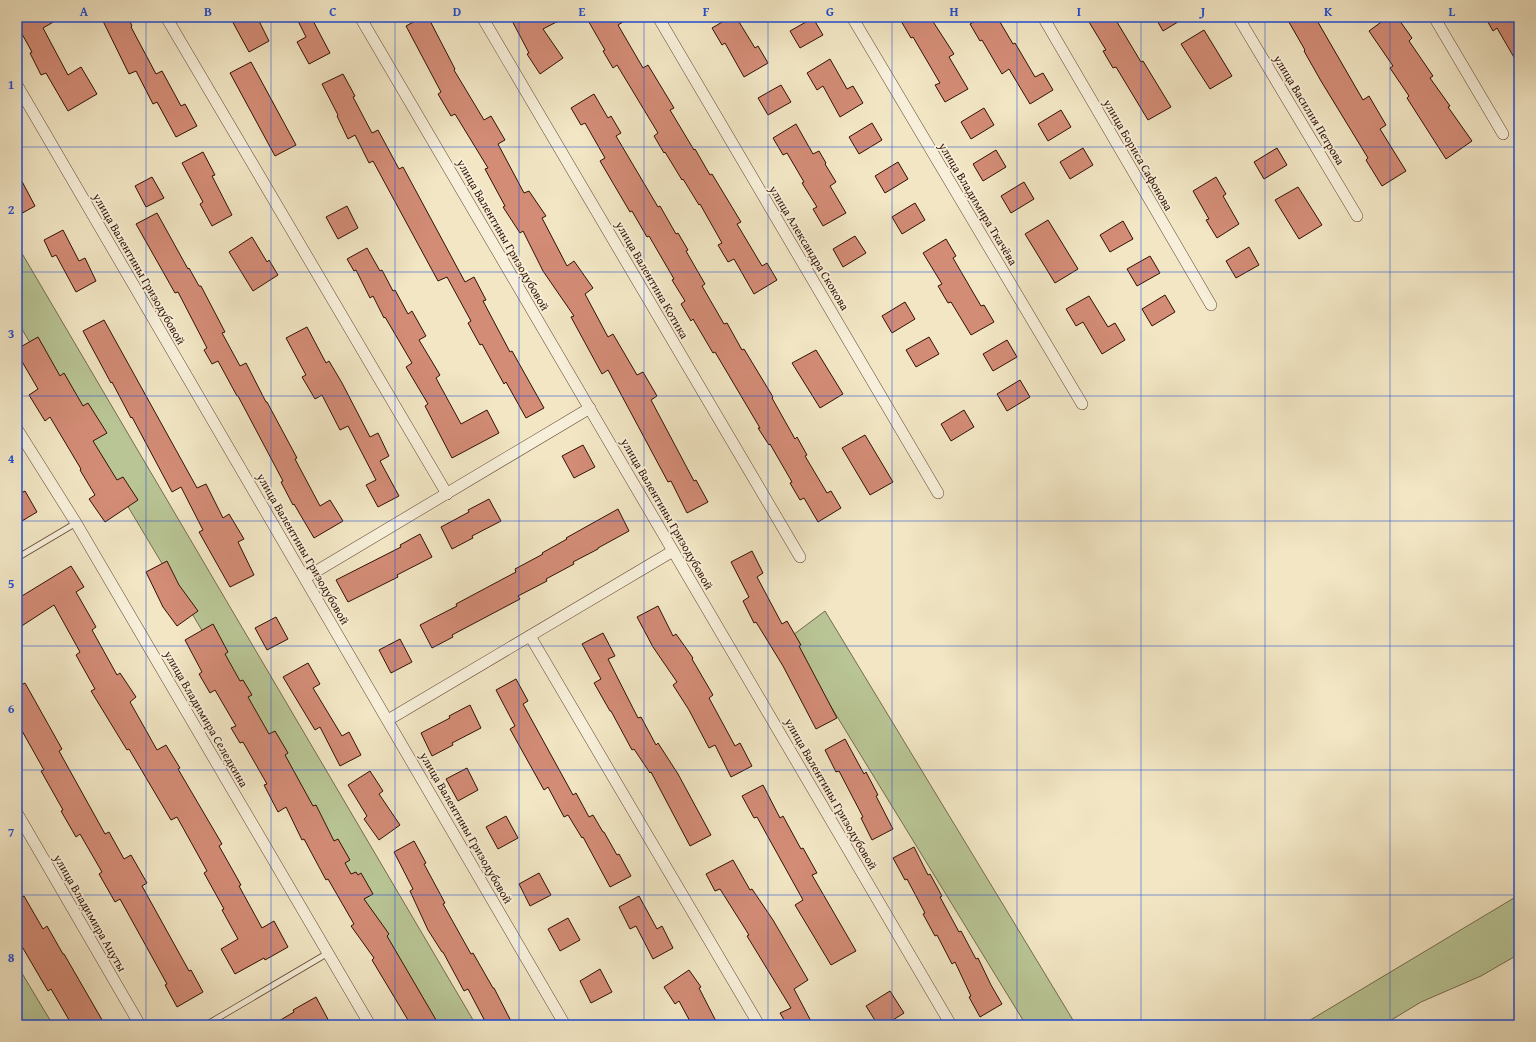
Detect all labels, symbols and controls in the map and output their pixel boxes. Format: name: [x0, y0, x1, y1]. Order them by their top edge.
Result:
text: A: [80, 2, 89, 21]
text: B: [204, 2, 212, 21]
text: C: [329, 2, 337, 21]
text: D: [453, 2, 461, 21]
text: E: [579, 2, 586, 21]
text: F: [703, 2, 710, 21]
text: G: [826, 2, 834, 21]
text: H: [949, 2, 959, 21]
text: I: [1077, 2, 1081, 21]
text: J: [1199, 2, 1206, 21]
text: K: [1324, 2, 1333, 21]
text: L: [1449, 2, 1456, 21]
street label: улица Василия Петрова: [1269, 51, 1349, 168]
text: 1: [8, 75, 14, 94]
street label: улица Бориса Сафонова: [1099, 95, 1178, 214]
street label: улица Владимира Ткачёва: [934, 138, 1022, 269]
street label: улица Валентины Гризодубовой: [452, 155, 554, 314]
street label: улица Александра Скокова: [765, 181, 854, 314]
street label: улица Валентины Гризодубовой: [88, 189, 190, 348]
text: 2: [8, 200, 15, 219]
street label: улица Валентина Котика: [611, 217, 693, 342]
text: 3: [8, 324, 14, 343]
street label: улица Валентины Гризодубовой: [616, 434, 718, 593]
text: 4: [8, 449, 15, 468]
street label: улица Валентины Гризодубовой: [252, 469, 354, 628]
text: 5: [8, 574, 15, 593]
street label: улица Владимира Селедкина: [160, 646, 253, 791]
text: 6: [8, 699, 15, 718]
street label: улица Валентины Гризодубовой: [780, 714, 882, 873]
street label: улица Валентины Гризодубовой: [415, 748, 517, 907]
text: 7: [8, 823, 15, 842]
street label: улица Владимира Ацуты: [49, 850, 131, 975]
text: 8: [8, 948, 15, 967]

